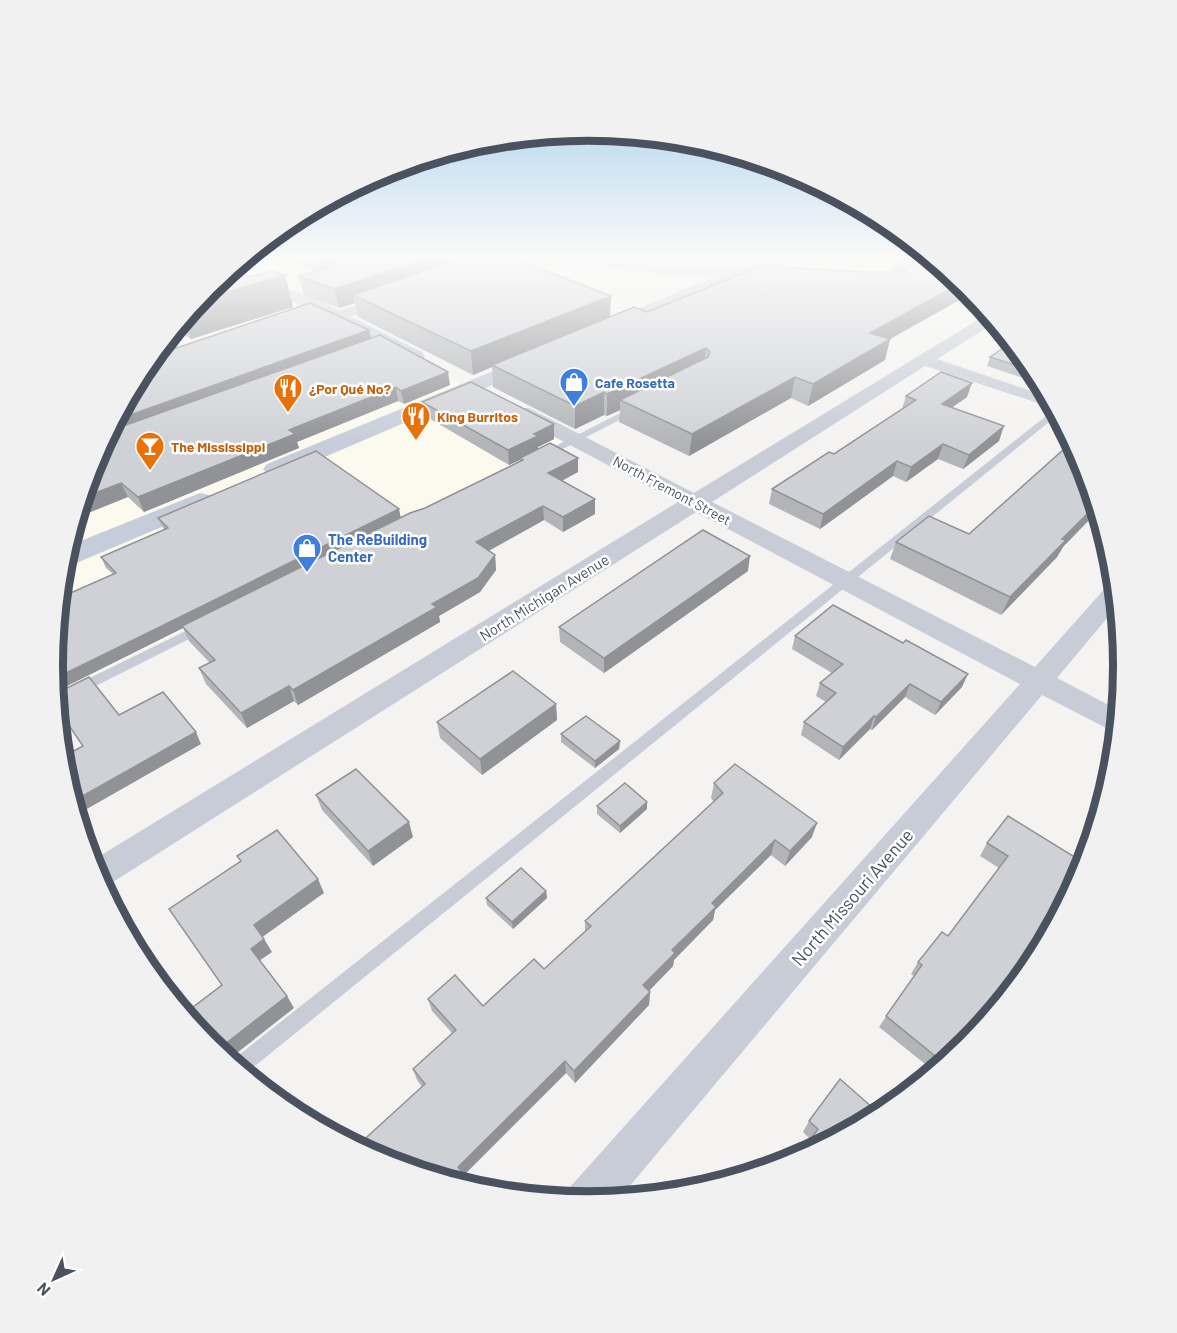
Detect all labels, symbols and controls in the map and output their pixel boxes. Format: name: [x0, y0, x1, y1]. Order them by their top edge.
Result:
shop icon: Cafe Rosetta: [558, 366, 590, 408]
restaurant icon: ¿Por Qué No?: [272, 372, 304, 414]
place label: Cafe Rosetta: [595, 374, 675, 391]
place label: ¿Por Qué No?: [309, 380, 391, 397]
restaurant icon: King Burritos: [400, 400, 432, 442]
place label: King Burritos: [437, 408, 518, 425]
bar icon: The Mississippi: [134, 430, 166, 472]
place label: The Mississippi: [171, 438, 265, 455]
street label: North Fremont Street: [610, 452, 734, 528]
place label: The ReBuilding Center: [328, 530, 427, 565]
shop icon: The ReBuilding Center: [291, 532, 323, 574]
street label: North Michigan Avenue: [476, 550, 612, 644]
street label: North Missouri Avenue: [786, 824, 918, 970]
north arrow: [24, 1249, 84, 1309]
text: N: [33, 1279, 54, 1300]

